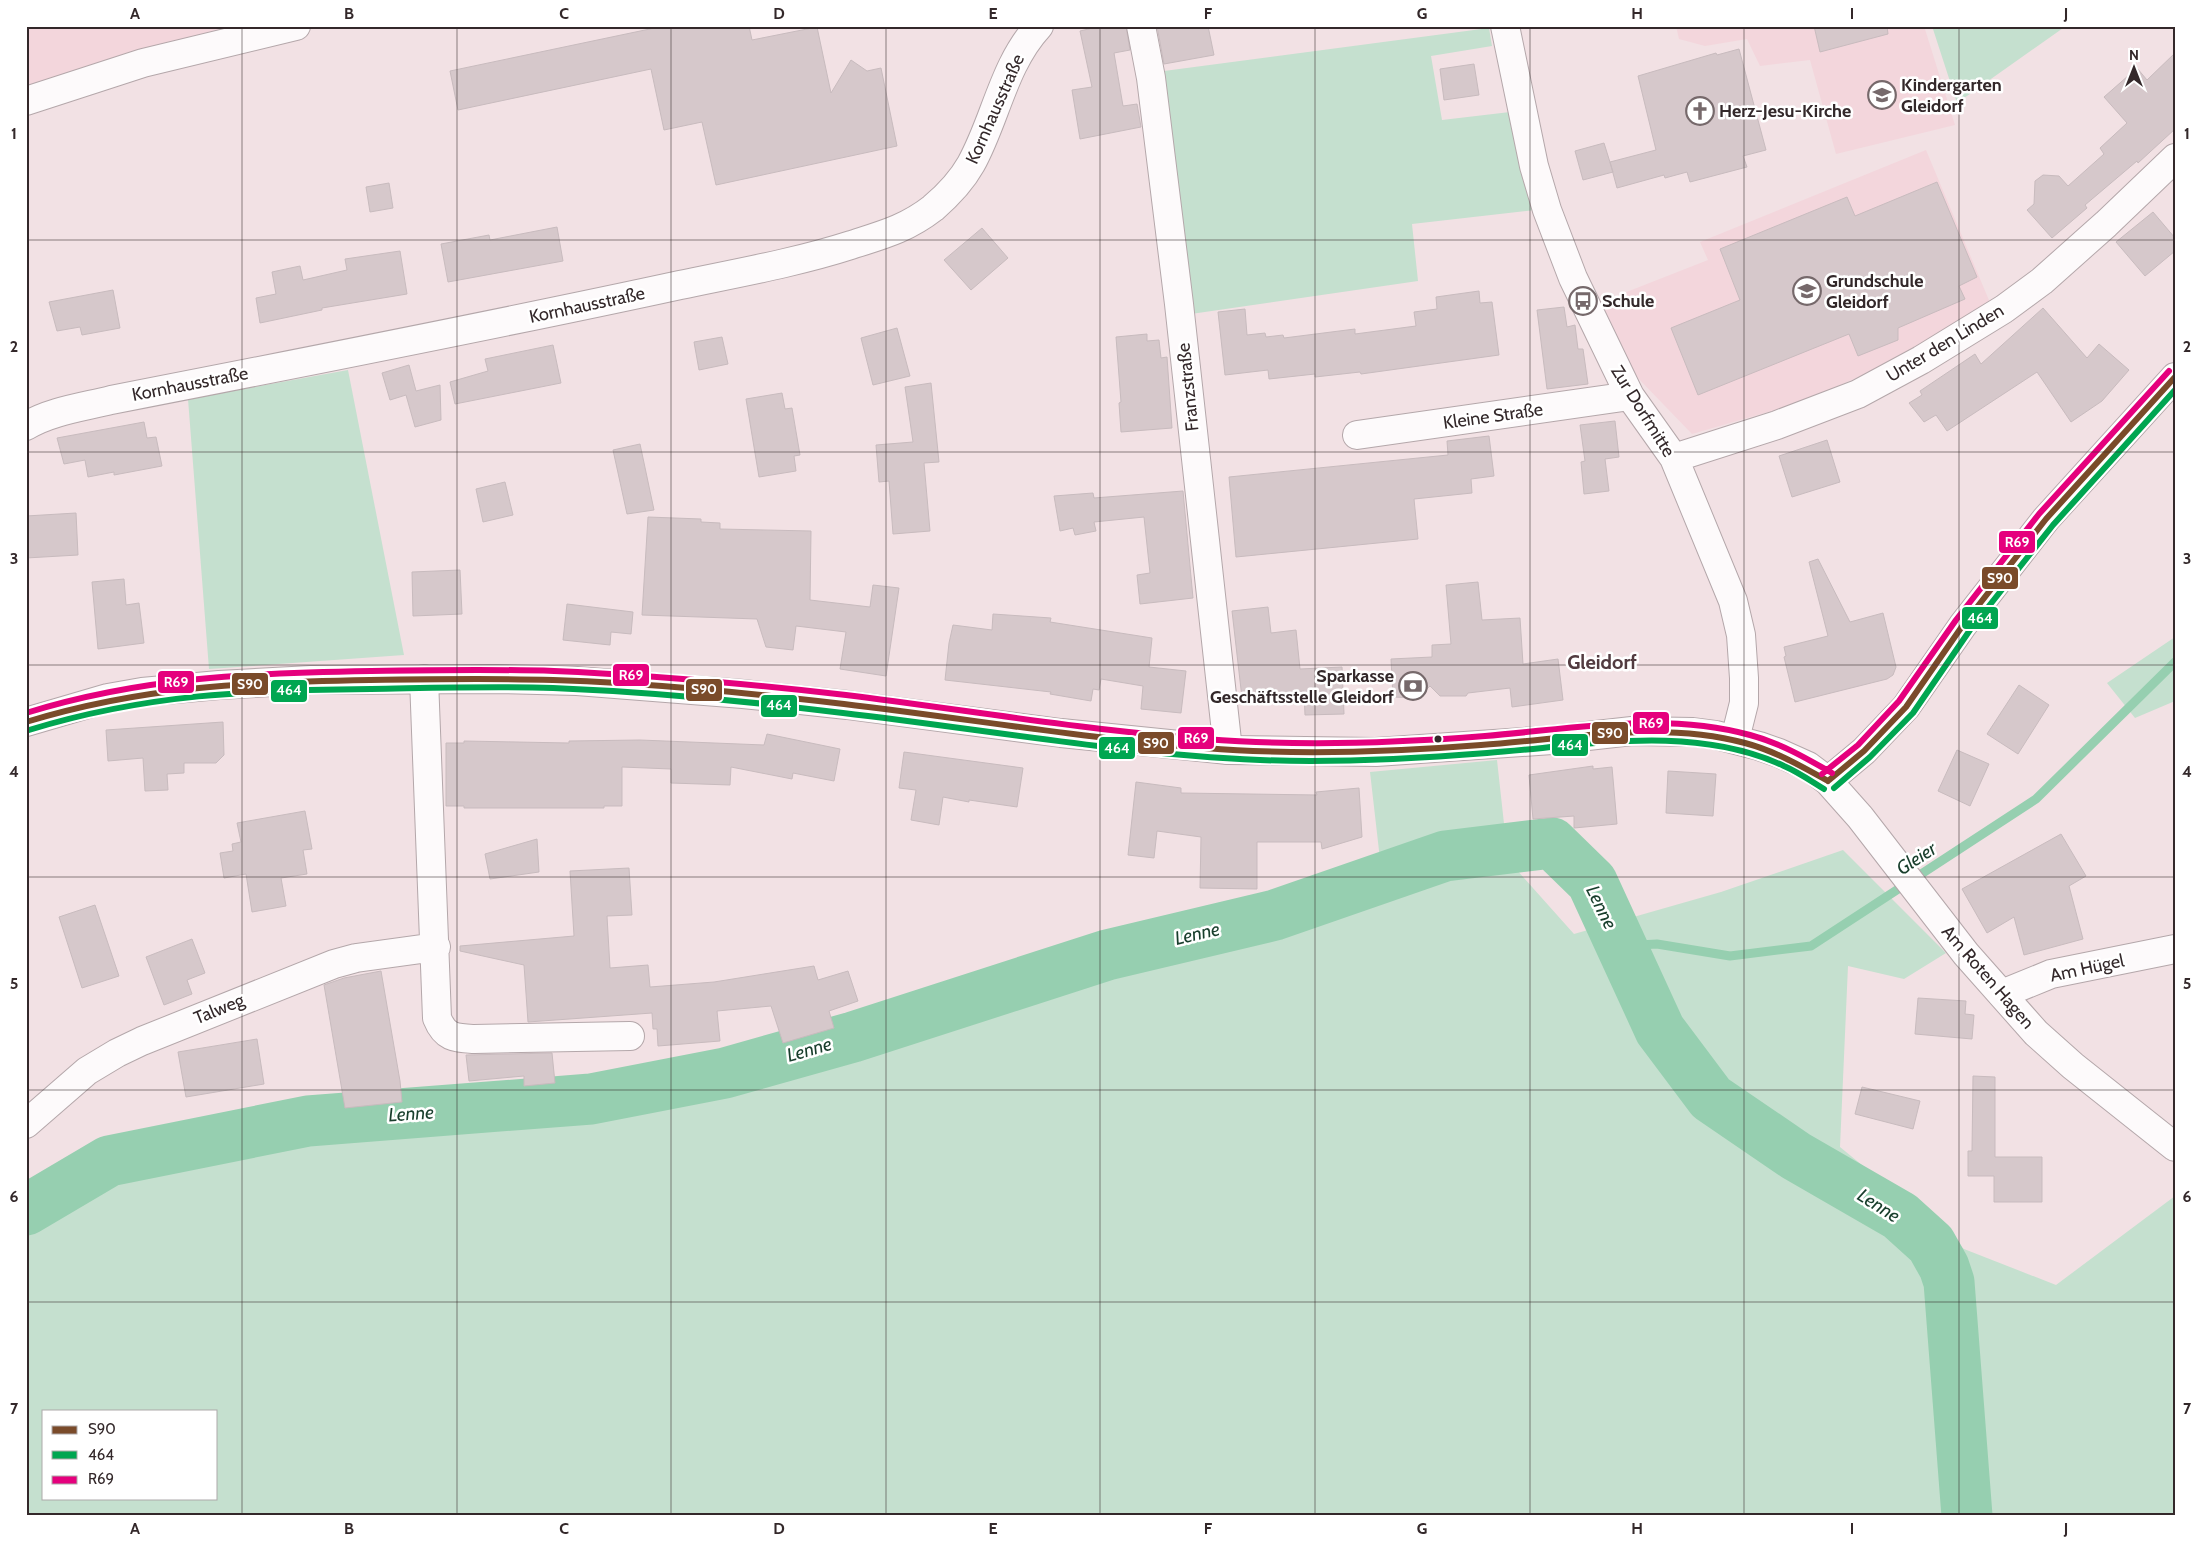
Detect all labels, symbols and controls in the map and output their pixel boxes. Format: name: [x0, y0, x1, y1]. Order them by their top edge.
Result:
text: A: [130, 4, 140, 23]
text: B: [344, 4, 354, 23]
text: C: [559, 4, 569, 23]
text: D: [773, 4, 785, 23]
text: E: [988, 4, 998, 23]
text: F: [1204, 4, 1213, 23]
text: G: [1417, 4, 1427, 23]
text: H: [1631, 4, 1643, 23]
text: I: [1850, 4, 1854, 23]
text: J: [2063, 4, 2068, 23]
north arrow: [2108, 42, 2158, 92]
text: N: [2129, 46, 2139, 64]
street label: Kornhausstraße: [961, 51, 1029, 167]
place label: Kindergarten Gleidorf: [1901, 74, 2002, 117]
school or university icon: Kindergarten Gleidorf: [1867, 80, 1897, 110]
church icon: Herz-Jesu-Kirche: [1685, 96, 1715, 126]
place label: Herz-Jesu-Kirche: [1719, 100, 1851, 122]
text: 1: [11, 124, 17, 143]
text: 1: [2184, 124, 2190, 143]
place label: Grundschule Gleidorf: [1826, 270, 1923, 313]
school or university icon: Grundschule Gleidorf: [1792, 276, 1822, 306]
street label: Kornhausstraße: [527, 282, 647, 328]
bus stop icon: Schule: [1568, 286, 1598, 316]
place label: Schule: [1602, 290, 1654, 312]
street label: Unter den Linden: [1882, 299, 2008, 387]
text: 2: [10, 337, 18, 356]
text: 2: [2183, 337, 2191, 356]
street label: Franzstraße: [1172, 342, 1204, 432]
street label: Zur Dorfmitte: [1606, 361, 1680, 461]
street label: Kornhausstraße: [130, 362, 250, 406]
street label: Kleine Straße: [1442, 398, 1544, 434]
line badge: R69: [1998, 530, 2036, 554]
text: R69: [2005, 533, 2029, 551]
text: 3: [10, 549, 18, 568]
text: 3: [2183, 549, 2191, 568]
line badge: S90: [1981, 566, 2019, 590]
text: S90: [1987, 569, 2013, 587]
line badge: 464: [1961, 606, 1999, 630]
text: 464: [1967, 609, 1993, 627]
district label: Gleidorf: [1567, 650, 1637, 674]
line badge: R69: [612, 663, 650, 687]
place label: Sparkasse Geschäftsstelle Gleidorf: [1210, 665, 1394, 708]
text: R69: [619, 666, 643, 684]
line badge: R69: [157, 670, 195, 694]
bank icon: Sparkasse Geschäftsstelle Gleidorf: [1398, 671, 1428, 701]
line badge: S90: [231, 672, 269, 696]
text: R69: [164, 673, 188, 691]
text: S90: [237, 675, 263, 693]
line badge: S90: [685, 678, 723, 702]
line badge: 464: [270, 679, 308, 703]
text: S90: [691, 680, 717, 698]
text: 464: [276, 681, 302, 699]
line badge: 464: [760, 694, 798, 718]
text: 464: [766, 696, 792, 714]
line badge: R69: [1632, 711, 1670, 735]
text: R69: [1639, 714, 1663, 732]
line badge: S90: [1591, 721, 1629, 745]
text: S90: [1597, 724, 1623, 742]
line badge: R69: [1177, 726, 1215, 750]
text: R69: [1184, 729, 1208, 747]
line badge: S90: [1137, 731, 1175, 755]
line badge: 464: [1551, 733, 1589, 757]
text: S90: [1143, 734, 1169, 752]
unlabelled marker: [1433, 734, 1443, 744]
line badge: 464: [1098, 736, 1136, 760]
text: 464: [1557, 736, 1583, 754]
text: 464: [1104, 739, 1130, 757]
text: 4: [9, 762, 19, 781]
text: 4: [2182, 762, 2192, 781]
water label: Gleier: [1892, 836, 1942, 880]
water label: Lenne: [1581, 882, 1622, 933]
water label: Lenne: [1172, 917, 1222, 950]
street label: Am Roten Hagen: [1937, 921, 2039, 1033]
street label: Am Hügel: [2048, 949, 2127, 987]
text: 5: [10, 974, 18, 993]
text: 5: [2183, 974, 2191, 993]
street label: Talweg: [191, 989, 248, 1029]
water label: Lenne: [784, 1032, 834, 1067]
water label: Lenne: [388, 1100, 435, 1127]
water label: Lenne: [1853, 1184, 1904, 1227]
text: 6: [10, 1187, 19, 1206]
text: 6: [2183, 1187, 2192, 1206]
text: 7: [10, 1399, 19, 1418]
text: 7: [2183, 1399, 2192, 1418]
legend: [42, 1410, 218, 1500]
text: S90: [88, 1420, 116, 1438]
text: 464: [88, 1446, 114, 1464]
text: R69: [88, 1470, 114, 1488]
text: A: [130, 1519, 140, 1538]
text: B: [344, 1519, 354, 1538]
text: C: [559, 1519, 569, 1538]
text: D: [773, 1519, 785, 1538]
text: E: [988, 1519, 998, 1538]
text: F: [1204, 1519, 1213, 1538]
text: G: [1417, 1519, 1427, 1538]
text: H: [1631, 1519, 1643, 1538]
text: I: [1850, 1519, 1854, 1538]
text: J: [2063, 1519, 2068, 1538]

